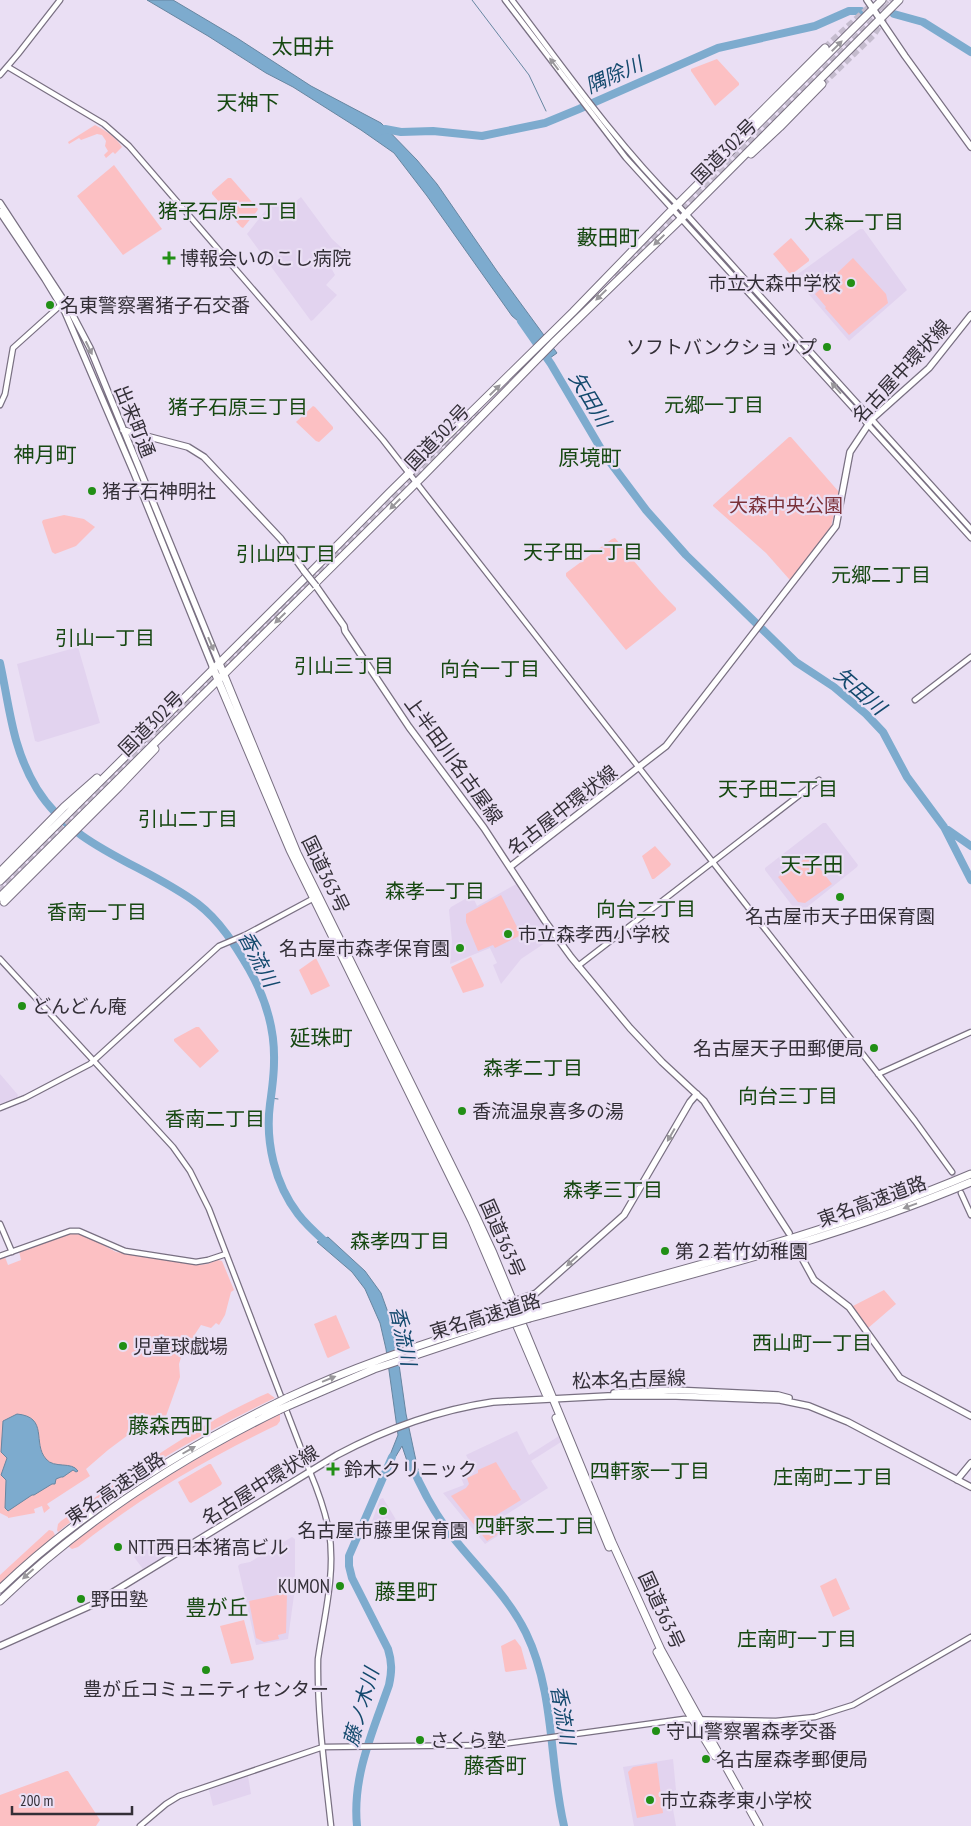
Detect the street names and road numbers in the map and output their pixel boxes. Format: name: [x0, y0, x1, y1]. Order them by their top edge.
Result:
street label: 国道302号: [686, 113, 762, 189]
street label: 名古屋中環状線: [847, 314, 955, 428]
street label: 出来町通: [110, 381, 160, 461]
street label: 国道302号: [400, 399, 474, 475]
street label: 国道302号: [113, 685, 189, 761]
street label: 上半田川名古屋線: [400, 691, 508, 829]
street label: 名古屋中環状線: [502, 760, 622, 860]
street label: 国道363号: [297, 832, 355, 916]
street label: 東名高速道路: [814, 1170, 930, 1232]
street label: 国道363号: [475, 1195, 531, 1281]
street label: 東名高速道路: [427, 1288, 543, 1344]
street label: 松本名古屋線: [572, 1365, 686, 1393]
street label: 名古屋中環状線: [197, 1440, 323, 1530]
street label: 東名高速道路: [61, 1446, 169, 1530]
street label: 国道363号: [634, 1567, 690, 1653]

